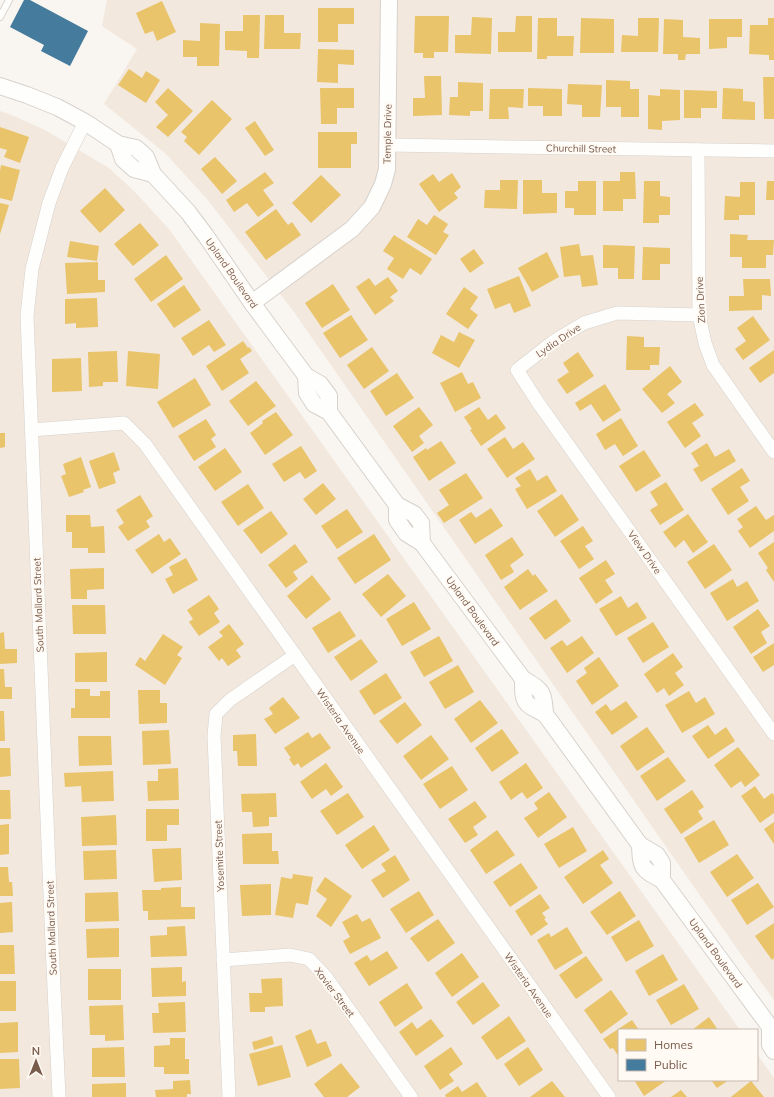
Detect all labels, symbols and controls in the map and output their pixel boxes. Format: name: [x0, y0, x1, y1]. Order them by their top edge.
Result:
street label: Temple Drive: [380, 104, 395, 164]
street label: Churchill Street: [546, 141, 617, 156]
street label: Upland Boulevard: [202, 236, 261, 311]
street label: Zion Drive: [693, 276, 708, 324]
street label: Lydia Drive: [533, 321, 583, 360]
street label: View Drive: [625, 528, 664, 577]
street label: South Mallard Street: [30, 557, 47, 653]
street label: Upland Boulevard: [443, 574, 502, 649]
street label: Wisteria Avenue: [313, 686, 368, 756]
street label: Yosemite Street: [212, 819, 227, 893]
street label: South Mallard Street: [43, 880, 60, 976]
street label: Upland Boulevard: [686, 916, 745, 991]
street label: Wisteria Avenue: [501, 950, 556, 1020]
street label: Xavier Street: [312, 965, 358, 1020]
legend: [618, 1029, 758, 1081]
text: Homes: [654, 1037, 693, 1052]
north arrow: [16, 1041, 56, 1081]
text: N: [32, 1044, 40, 1058]
text: Public: [654, 1057, 688, 1072]

